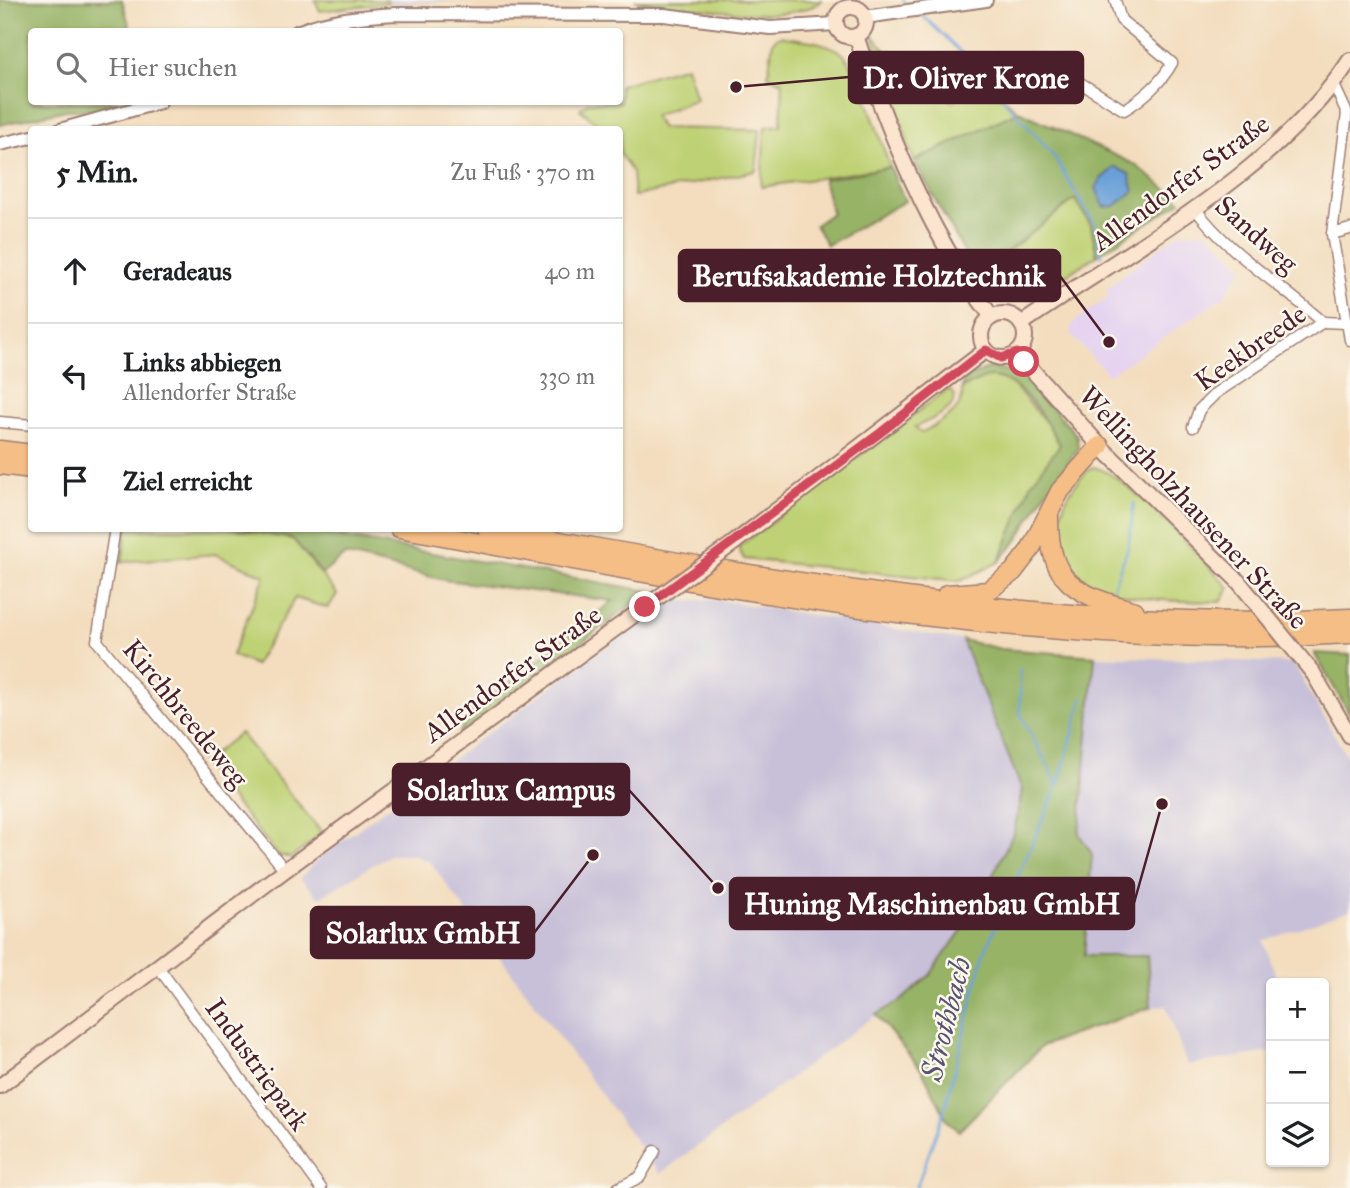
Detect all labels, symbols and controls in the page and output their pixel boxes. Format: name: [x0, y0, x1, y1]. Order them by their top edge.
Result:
search box: [28, 28, 623, 105]
icon: search: [52, 48, 90, 86]
text: Hier suchen: [108, 51, 237, 83]
callout: Dr. Oliver Krone: [849, 52, 1083, 103]
text: Dr. Oliver Krone: [863, 60, 1070, 96]
street label: Allendorfer Straße: [1084, 106, 1276, 259]
text: 5 Min.: [56, 154, 138, 190]
text: Zu Fuß · 370 m: [450, 158, 595, 186]
street label: Sandweg: [1208, 188, 1306, 281]
callout: Berufsakademie Holztechnik: [679, 250, 1060, 301]
icon: ahead: [56, 252, 94, 290]
text: Geradeaus: [123, 255, 232, 287]
text: 40 m: [545, 257, 595, 285]
text: Berufsakademie Holztechnik: [692, 258, 1047, 294]
street label: Keekbreede: [1188, 296, 1313, 399]
text: Links abbiegen: [123, 346, 282, 378]
route start: [1008, 346, 1039, 377]
icon: left: [56, 357, 94, 395]
text: 330 m: [539, 362, 595, 390]
text: Allendorfer Straße: [123, 378, 297, 406]
street label: Wellingholzhausener Straße: [1072, 378, 1316, 636]
icon: arrive: [56, 462, 94, 500]
text: Ziel erreicht: [123, 465, 252, 497]
route end: [629, 591, 660, 622]
street label: Allendorfer Straße: [416, 597, 608, 750]
street label: Kirchbreedeweg: [115, 632, 257, 795]
callout: Solarlux Campus: [393, 764, 629, 815]
text: Solarlux Campus: [407, 772, 615, 808]
callout: Huning Maschinenbau GmbH: [730, 878, 1134, 929]
text: Huning Maschinenbau GmbH: [744, 886, 1120, 922]
callout: Solarlux GmbH: [311, 907, 534, 958]
text: Solarlux GmbH: [325, 915, 521, 951]
water label: Strothbach: [913, 953, 979, 1086]
map controls: [1266, 978, 1329, 1167]
button: +: [1266, 978, 1329, 1041]
street label: Industriepark: [198, 991, 317, 1137]
button: −: [1266, 1041, 1329, 1104]
button: layers: [1266, 1104, 1329, 1167]

